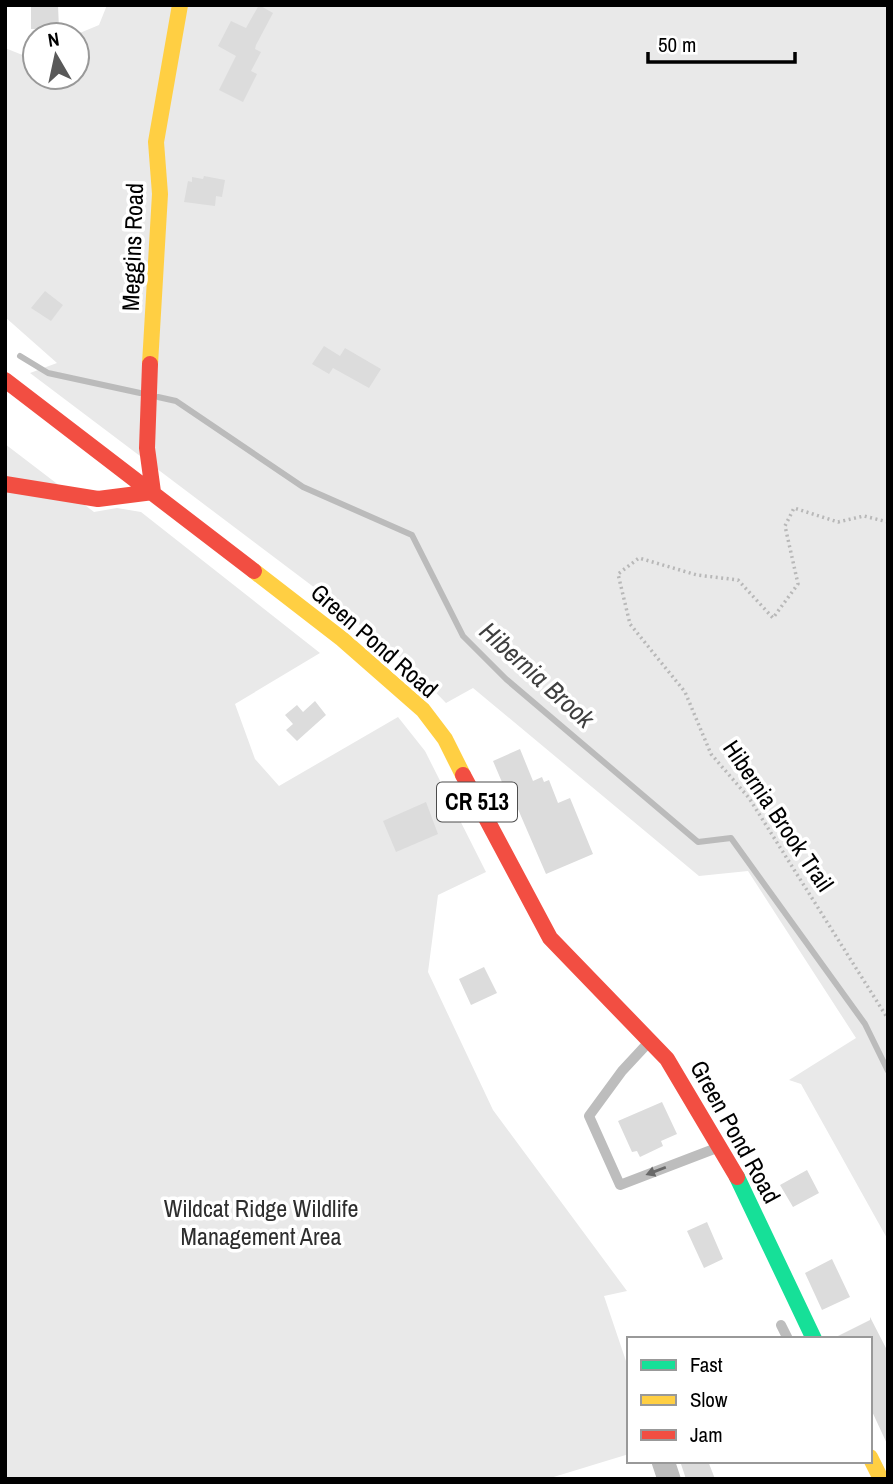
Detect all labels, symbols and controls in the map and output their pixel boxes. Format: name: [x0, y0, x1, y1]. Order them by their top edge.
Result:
north arrow: [21, 21, 91, 91]
scale bar: [648, 21, 795, 65]
text: N: [46, 25, 61, 53]
text: 50 m: [658, 30, 696, 59]
street label: Meggins Road: [114, 182, 150, 311]
street label: Green Pond Road: [304, 576, 445, 704]
water label: Hibernia Brook: [472, 614, 603, 737]
street label: Hibernia Brook Trail: [716, 733, 841, 897]
road number: CR 513: [437, 782, 517, 822]
street label: Green Pond Road: [683, 1054, 788, 1209]
one-way arrow: [646, 1166, 667, 1177]
park label: Wildcat Ridge Wildlife Management Area: [164, 1192, 358, 1252]
legend: [627, 1337, 872, 1463]
text: Fast: [690, 1350, 723, 1379]
text: Slow: [690, 1385, 728, 1414]
text: Jam: [690, 1420, 723, 1449]

